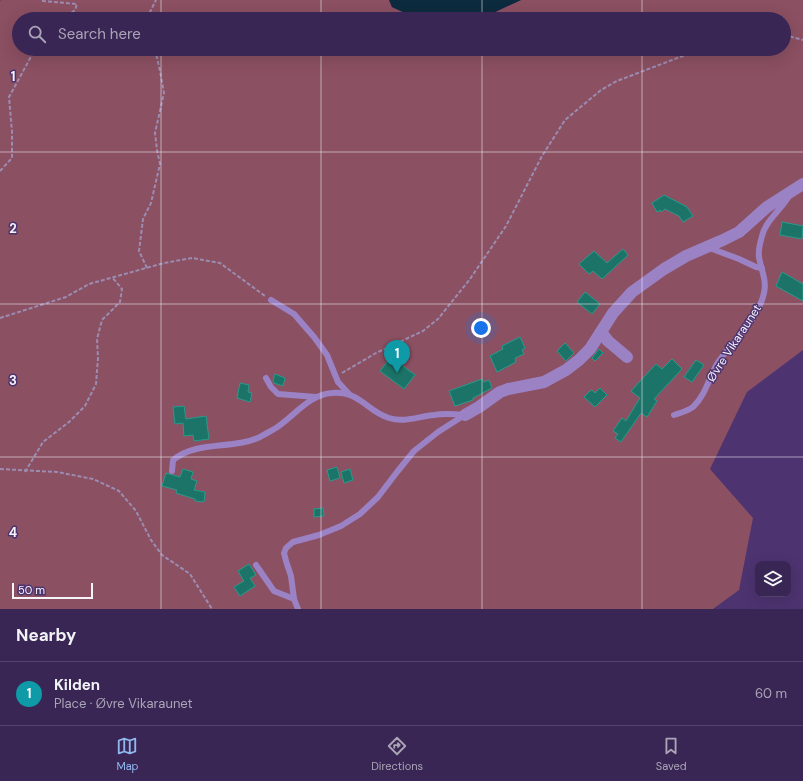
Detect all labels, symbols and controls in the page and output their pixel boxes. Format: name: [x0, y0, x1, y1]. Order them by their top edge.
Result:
search box: [12, 12, 791, 56]
icon: search: [26, 23, 48, 45]
text: Search here: [58, 24, 141, 44]
text: 1: [11, 68, 15, 85]
text: 2: [9, 220, 17, 237]
street label: Øvre Vikaraunet: [703, 301, 765, 385]
your location: [471, 318, 491, 338]
pin: 1: [384, 340, 410, 373]
text: 3: [9, 372, 17, 389]
text: 4: [9, 524, 17, 541]
map controls: [755, 561, 791, 597]
button: layers: [755, 561, 791, 597]
scale bar: [12, 581, 93, 600]
text: 50 m: [18, 583, 45, 597]
text: Nearby: [16, 624, 76, 646]
text: Kilden: [54, 675, 100, 695]
text: 1: [27, 685, 31, 702]
text: 60 m: [755, 685, 787, 702]
text: Place · Øvre Vikaraunet: [54, 695, 193, 712]
tab: Map: [116, 735, 139, 773]
tab: Directions: [371, 735, 423, 773]
tab: Saved: [656, 735, 687, 773]

